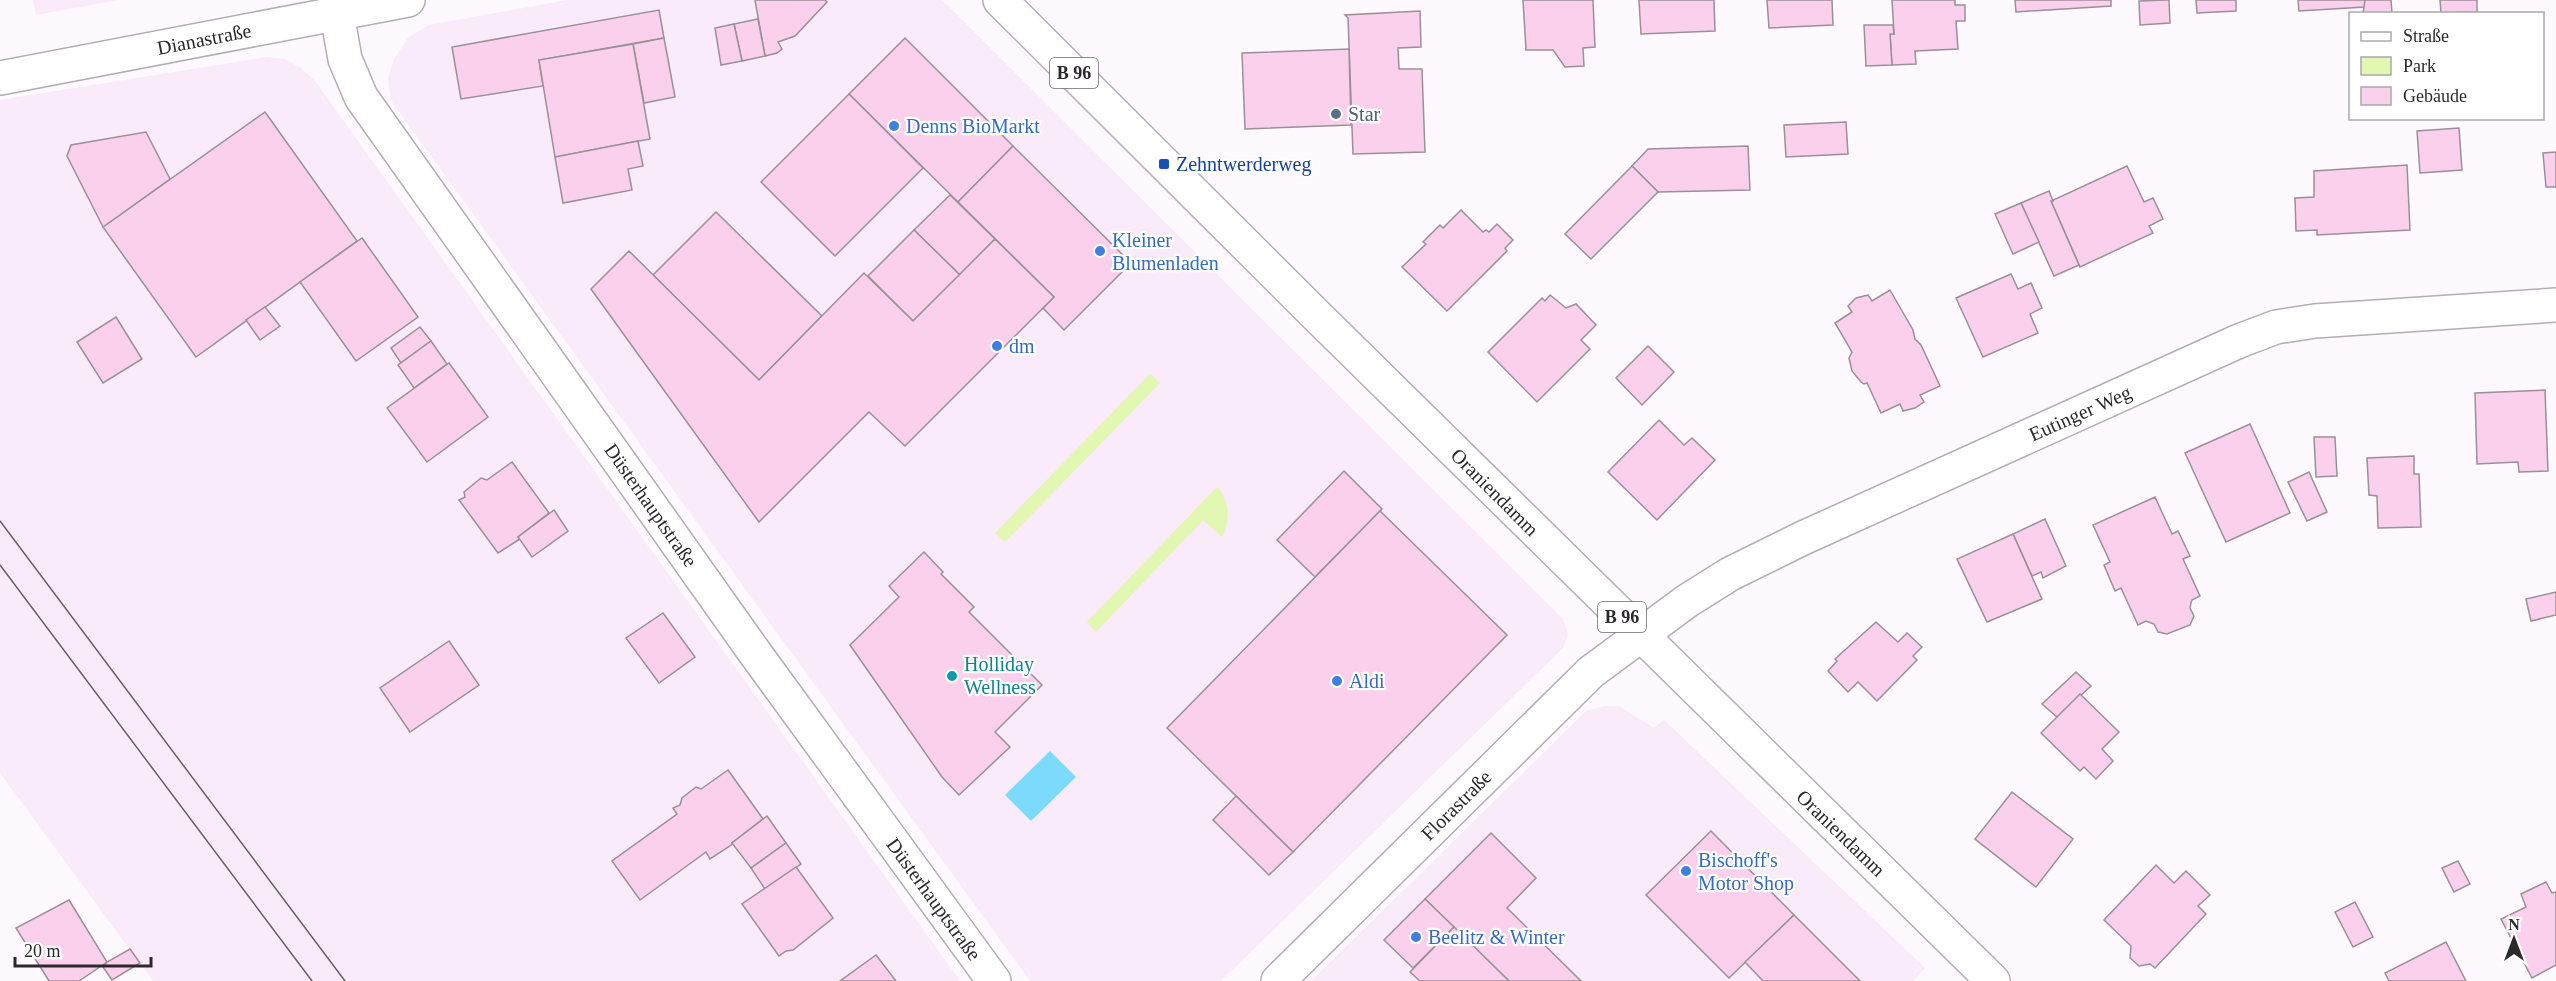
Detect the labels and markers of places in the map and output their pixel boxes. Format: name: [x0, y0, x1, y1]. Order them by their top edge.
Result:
place label: Star: [1348, 103, 1381, 125]
marker: Star: [1329, 107, 1343, 121]
place label: Denns BioMarkt: [906, 115, 1040, 137]
marker: Denns BioMarkt: [887, 119, 901, 133]
place label: Zehntwerderweg: [1176, 153, 1312, 176]
marker: Zehntwerderweg: [1157, 157, 1171, 171]
place label: Kleiner Blumenladen: [1112, 229, 1219, 274]
marker: Kleiner Blumenladen: [1093, 244, 1107, 258]
place label: dm: [1009, 335, 1035, 357]
marker: dm: [990, 339, 1004, 353]
place label: Holliday Wellness: [964, 653, 1036, 698]
marker: Holliday Wellness: [945, 669, 959, 683]
place label: Aldi: [1349, 670, 1385, 692]
marker: Aldi: [1330, 674, 1344, 688]
place label: Bischoff's Motor Shop: [1698, 849, 1794, 895]
marker: Bischoff's Motor Shop: [1679, 864, 1693, 878]
place label: Beelitz & Winter: [1428, 926, 1565, 948]
marker: Beelitz & Winter: [1409, 930, 1423, 944]

